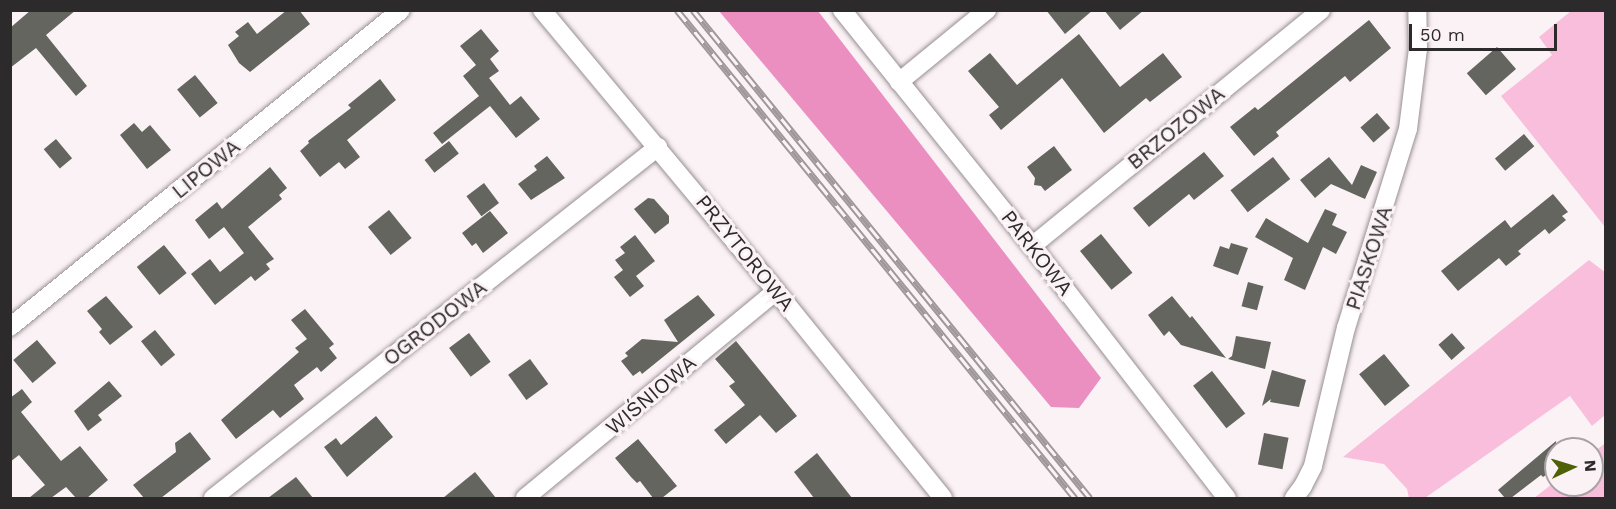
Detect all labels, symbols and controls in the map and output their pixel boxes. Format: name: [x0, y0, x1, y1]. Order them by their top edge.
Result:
scale bar: [1412, 12, 1560, 50]
text: 50 m: [1420, 24, 1465, 45]
street label: BRZOZOWA: [1122, 81, 1230, 175]
street label: LIPOWA: [167, 134, 245, 204]
street label: PRZYTOROWA: [690, 190, 800, 316]
street label: PIASKOWA: [1340, 203, 1398, 313]
street label: PARKOWA: [996, 205, 1078, 301]
street label: OGRODOWA: [378, 275, 492, 371]
street label: WIŚNIOWA: [601, 350, 701, 440]
north arrow: [1544, 437, 1604, 497]
text: N: [1581, 459, 1600, 472]

